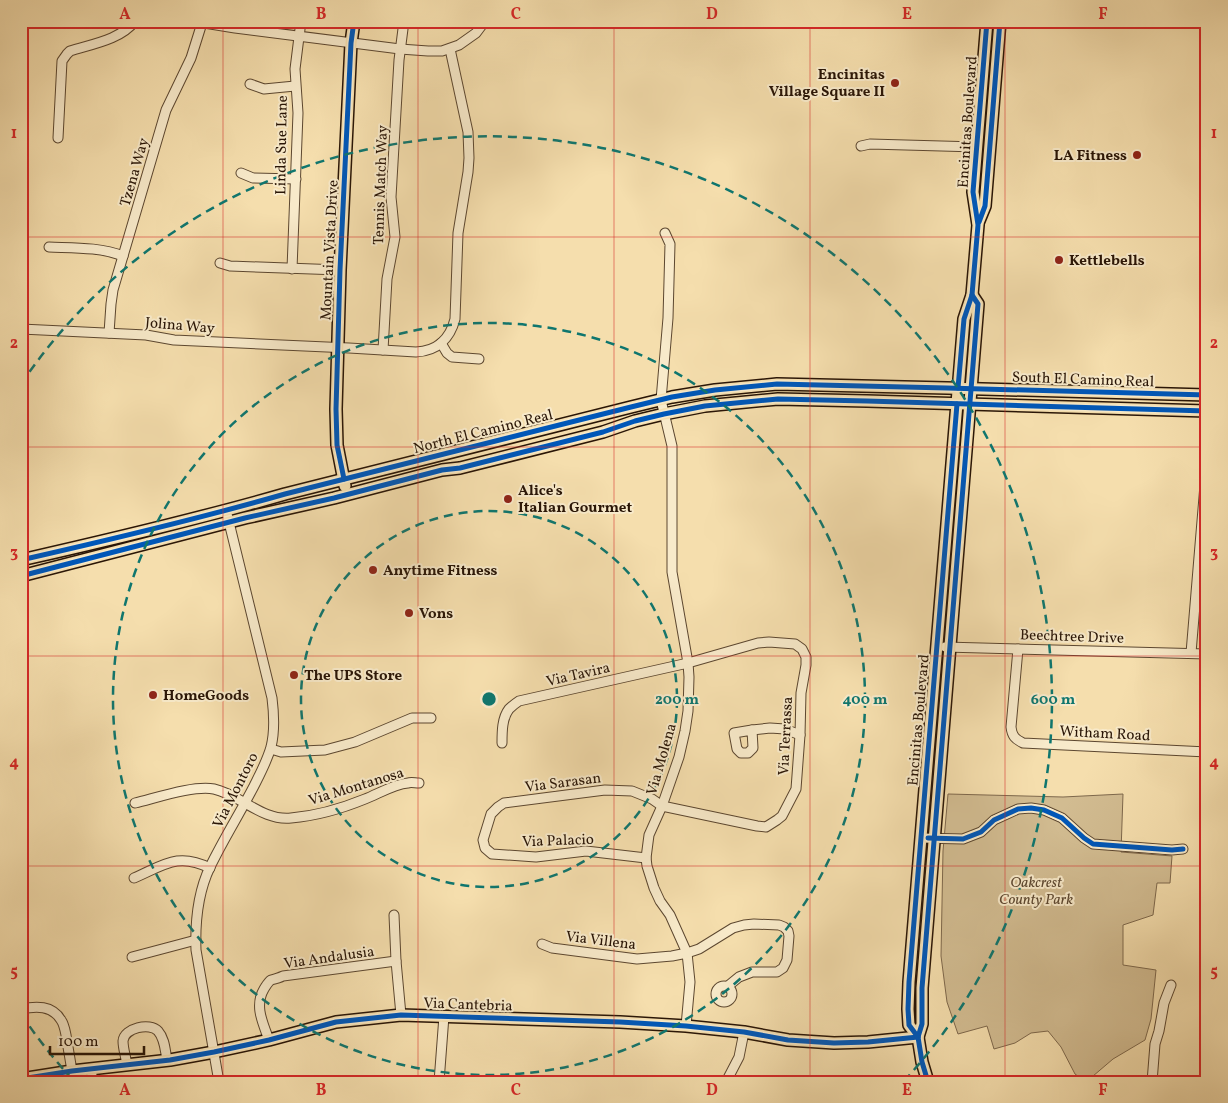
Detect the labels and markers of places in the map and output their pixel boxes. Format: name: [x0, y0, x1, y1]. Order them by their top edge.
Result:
place label: Encinitas Village Square II: [769, 65, 885, 103]
marker: Encinitas Village Square II: [889, 77, 901, 89]
place label: LA Fitness: [1054, 146, 1127, 167]
marker: LA Fitness: [1131, 149, 1143, 161]
place label: Kettlebells: [1069, 251, 1145, 272]
marker: Kettlebells: [1053, 254, 1065, 266]
place label: Alice's Italian Gourmet: [518, 481, 633, 519]
marker: Alice's Italian Gourmet: [502, 493, 514, 505]
place label: Anytime Fitness: [383, 561, 498, 582]
marker: Anytime Fitness: [367, 564, 379, 576]
place label: Vons: [419, 604, 453, 625]
marker: Vons: [403, 607, 415, 619]
place label: The UPS Store: [304, 666, 403, 687]
marker: The UPS Store: [288, 669, 300, 681]
place label: HomeGoods: [163, 686, 249, 707]
marker: HomeGoods: [147, 689, 159, 701]
centre of rings: [480, 690, 498, 708]

